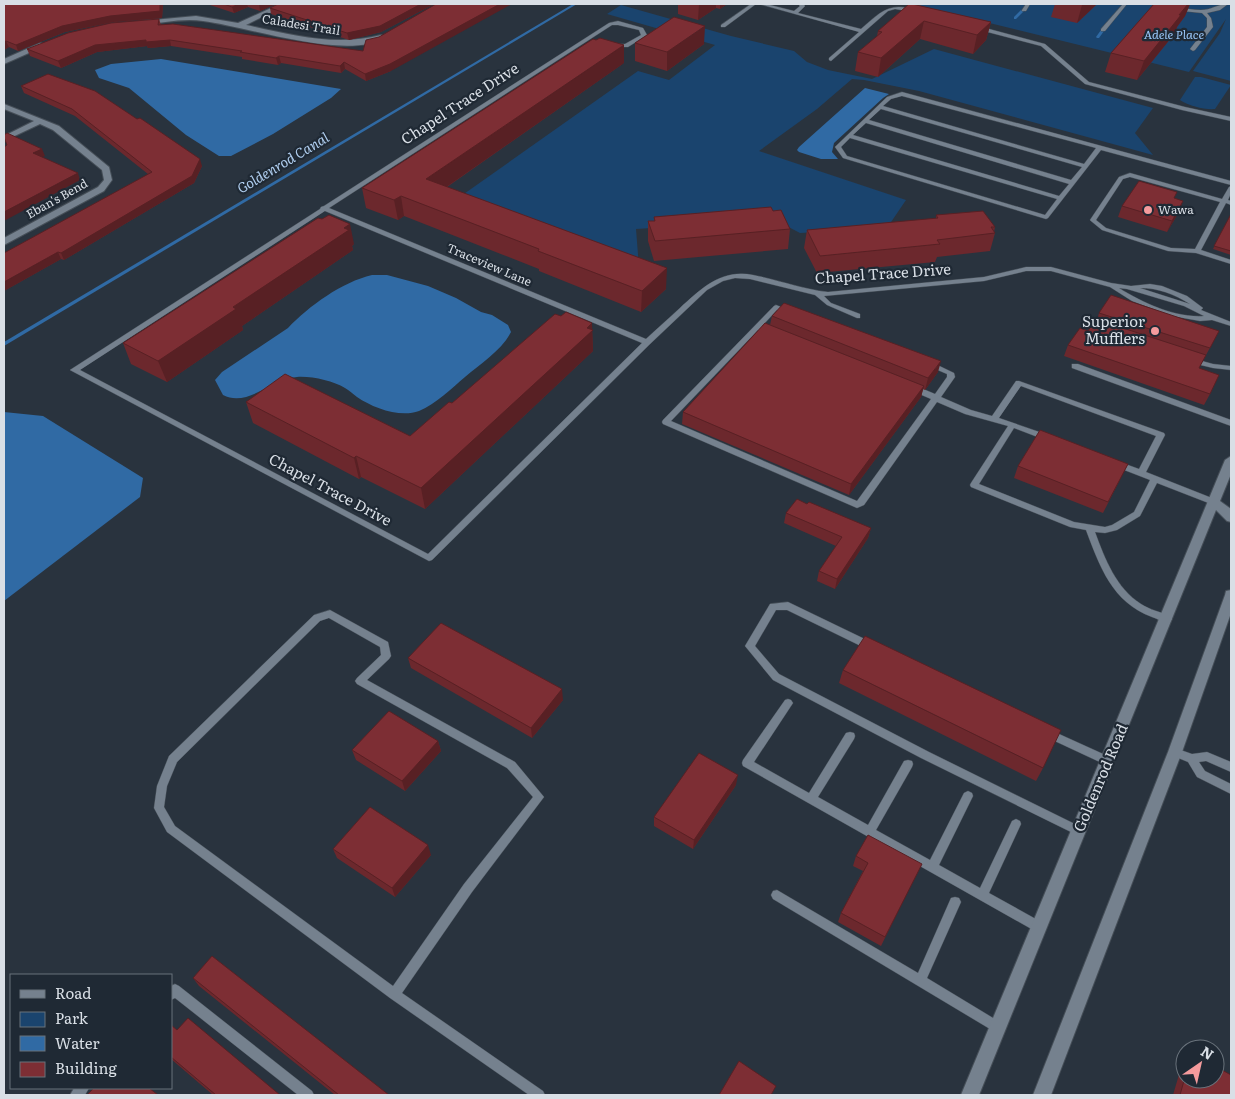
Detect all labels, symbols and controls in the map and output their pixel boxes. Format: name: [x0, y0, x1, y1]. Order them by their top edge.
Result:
street label: Caladesi Trail: [261, 9, 342, 39]
park label: Adele Place: [1144, 25, 1204, 43]
street label: Chapel Trace Drive: [396, 56, 523, 150]
water label: Goldenrod Canal: [233, 127, 332, 198]
street label: Eban's Bend: [22, 173, 91, 223]
place label: Wawa: [1158, 200, 1194, 218]
marker: Wawa: [1142, 204, 1154, 216]
street label: Traceview Lane: [444, 238, 535, 290]
street label: Chapel Trace Drive: [814, 256, 952, 289]
place label: Superior Mufflers: [1082, 309, 1145, 349]
marker: Superior Mufflers: [1149, 325, 1161, 337]
street label: Chapel Trace Drive: [265, 446, 397, 531]
street label: Goldenrod Road: [1066, 720, 1133, 835]
legend: [10, 974, 172, 1089]
text: Road: [55, 981, 91, 1004]
text: Park: [55, 1006, 89, 1029]
text: Water: [55, 1031, 100, 1054]
north arrow: [1175, 1039, 1225, 1089]
text: N: [1197, 1041, 1218, 1064]
text: Building: [55, 1056, 117, 1079]

